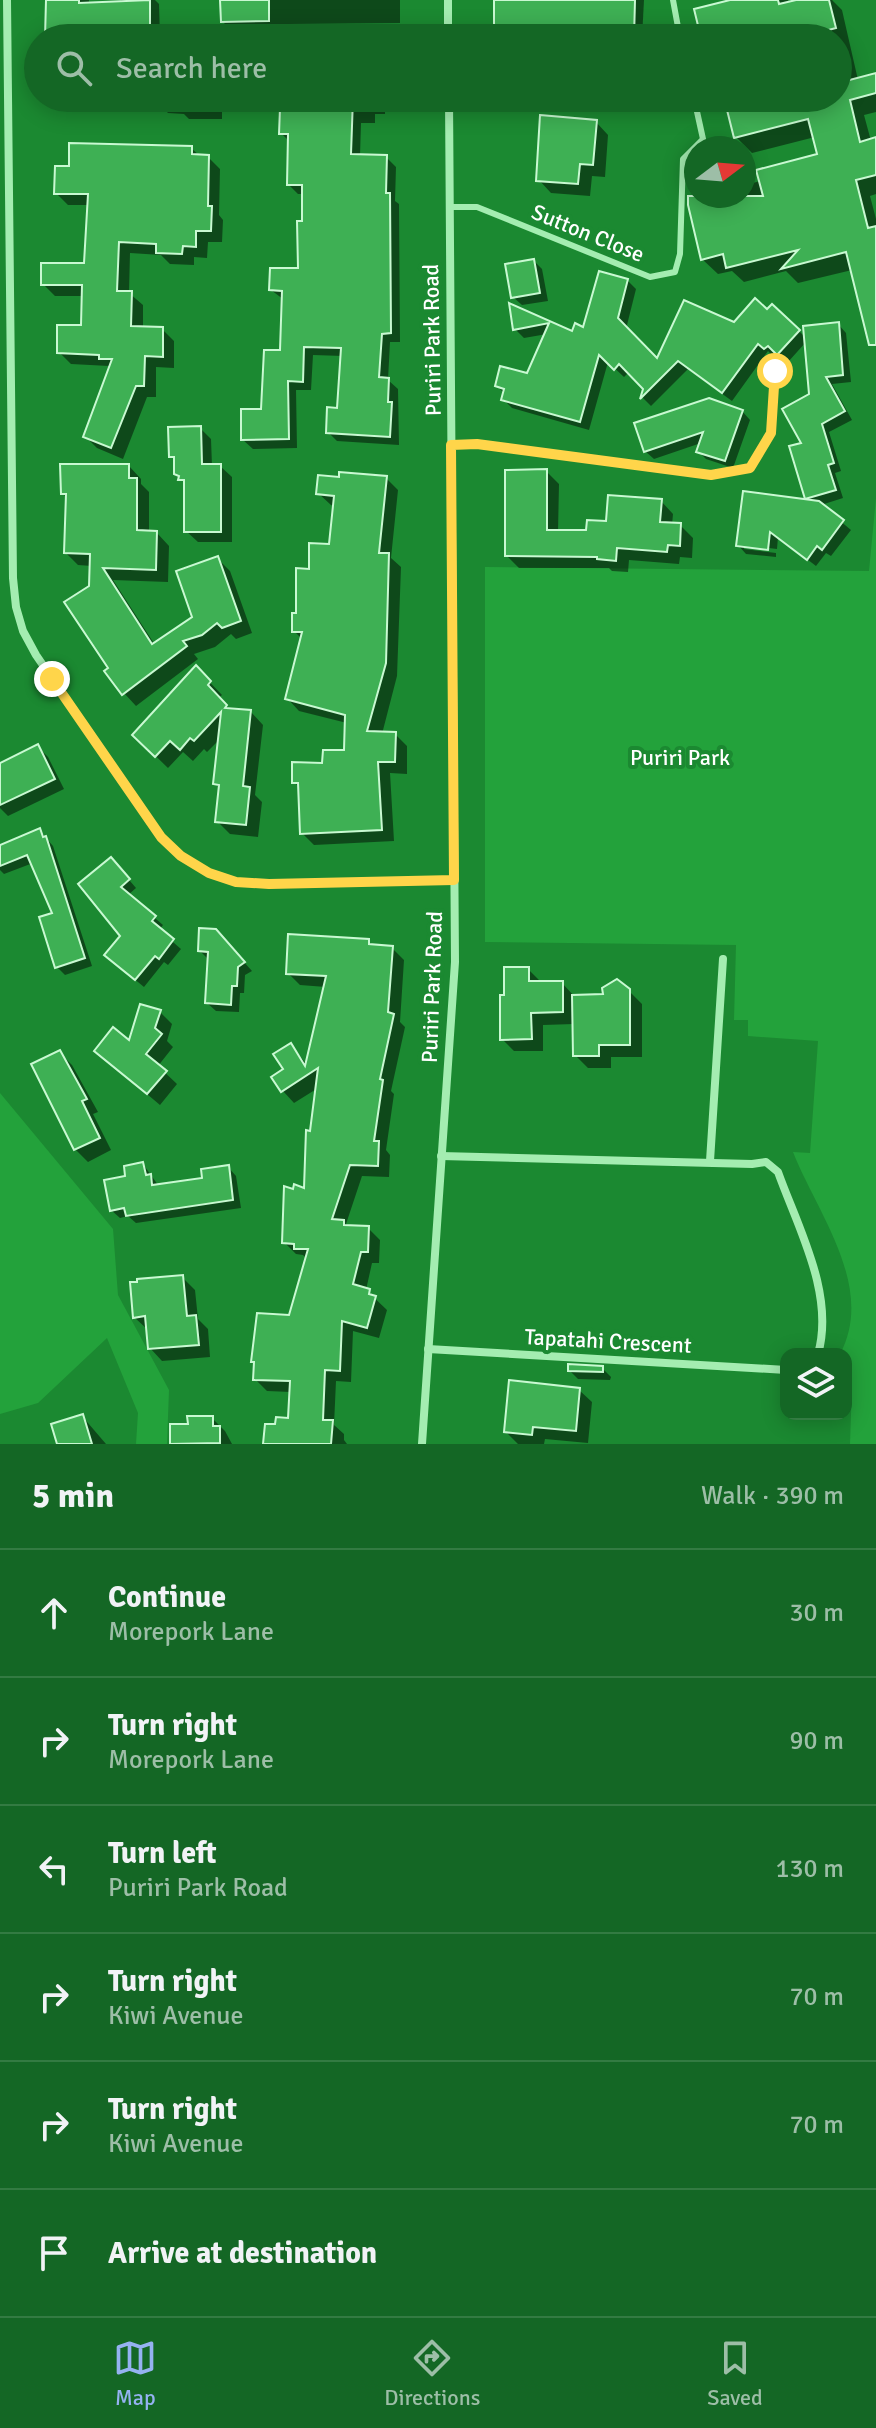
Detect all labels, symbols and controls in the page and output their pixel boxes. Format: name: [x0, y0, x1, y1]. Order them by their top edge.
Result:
search box: [24, 24, 852, 112]
icon: search: [52, 46, 96, 90]
text: Search here: [116, 50, 267, 87]
north arrow: [684, 136, 756, 208]
street label: Sutton Close: [528, 198, 648, 268]
street label: Puriri Park Road: [417, 264, 447, 416]
route start: [757, 353, 793, 389]
route end: [34, 661, 70, 697]
park label: Puriri Park: [630, 744, 730, 771]
street label: Puriri Park Road: [416, 910, 448, 1064]
street label: Tapatahi Crescent: [524, 1323, 692, 1359]
map controls: [780, 1348, 852, 1420]
button: layers: [780, 1348, 852, 1420]
text: 5 min: [32, 1475, 114, 1517]
text: Walk · 390 m: [701, 1480, 844, 1512]
text: Continue: [108, 1579, 226, 1616]
icon: ahead: [32, 1591, 76, 1635]
text: 30 m: [789, 1597, 844, 1629]
text: Morepork Lane: [108, 1616, 274, 1648]
text: Turn right: [108, 1707, 237, 1744]
icon: right: [32, 1719, 76, 1763]
text: 90 m: [789, 1725, 844, 1757]
text: Morepork Lane: [108, 1744, 274, 1776]
text: Turn left: [108, 1835, 217, 1872]
icon: left: [32, 1847, 76, 1891]
text: 130 m: [775, 1853, 844, 1885]
text: Puriri Park Road: [108, 1872, 288, 1904]
text: Turn right: [108, 1963, 237, 2000]
icon: right: [32, 1975, 76, 2019]
text: 70 m: [789, 1981, 844, 2013]
text: Kiwi Avenue: [108, 2000, 244, 2032]
text: Turn right: [108, 2091, 237, 2128]
icon: right: [32, 2103, 76, 2147]
text: 70 m: [789, 2109, 844, 2141]
text: Kiwi Avenue: [108, 2128, 244, 2160]
icon: arrive: [32, 2231, 76, 2275]
text: Arrive at destination: [108, 2235, 377, 2272]
tab: Map: [113, 2336, 157, 2411]
tab: Directions: [384, 2336, 480, 2411]
tab: Saved: [707, 2336, 763, 2411]

